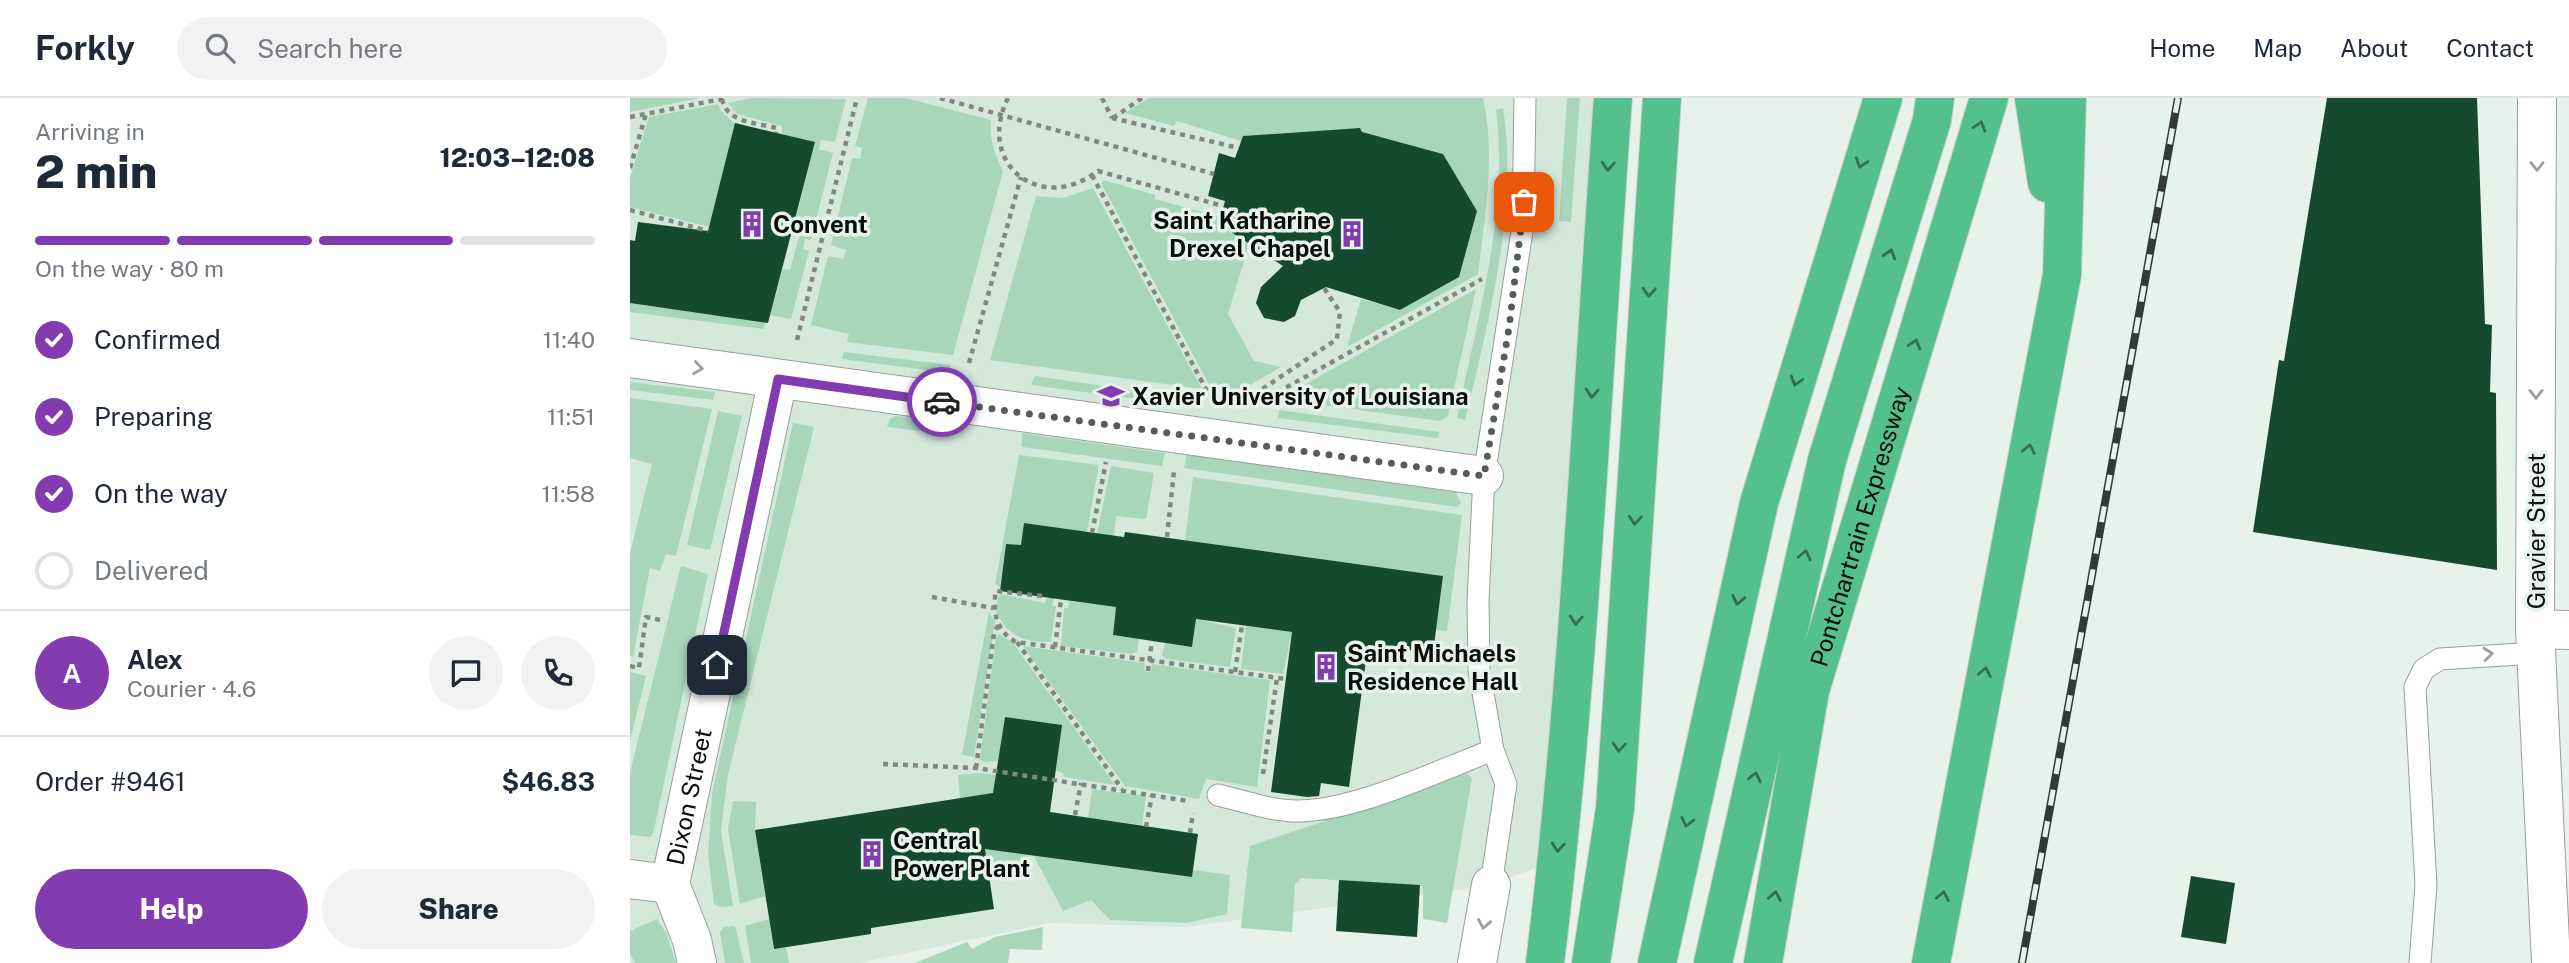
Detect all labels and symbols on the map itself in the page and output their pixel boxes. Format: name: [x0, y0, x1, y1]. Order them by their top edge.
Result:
one-way arrow: [1972, 120, 1987, 132]
one-way arrow: [1855, 156, 1869, 168]
one-way arrow: [1601, 161, 1616, 172]
one-way arrow: [2529, 161, 2545, 172]
pin: [1494, 172, 1554, 232]
place label: Saint Katharine Drexel Chapel: [1153, 206, 1331, 262]
building icon: Convent: [737, 209, 767, 239]
place label: Convent: [773, 210, 868, 238]
building icon: Saint Katharine Drexel Chapel: [1337, 219, 1367, 249]
one-way arrow: [1882, 248, 1897, 260]
one-way arrow: [1642, 287, 1657, 298]
one-way arrow: [1906, 338, 1921, 350]
one-way arrow: [692, 360, 703, 375]
courier: [907, 367, 977, 437]
one-way arrow: [1789, 374, 1804, 386]
school or university icon: Xavier University of Louisiana: [1096, 381, 1126, 411]
place label: Xavier University of Louisiana: [1132, 382, 1469, 410]
street label: Pontchartrain Expressway: [1804, 383, 1915, 670]
one-way arrow: [1585, 388, 1600, 399]
one-way arrow: [2528, 389, 2544, 399]
one-way arrow: [2020, 443, 2035, 455]
street label: Gravier Street: [2522, 453, 2550, 609]
one-way arrow: [1628, 514, 1643, 525]
one-way arrow: [1797, 549, 1811, 561]
one-way arrow: [1731, 594, 1746, 606]
one-way arrow: [1569, 615, 1584, 626]
pin: [687, 635, 747, 695]
place label: Saint Michaels Residence Hall: [1347, 639, 1519, 695]
one-way arrow: [2483, 647, 2494, 662]
building icon: Saint Michaels Residence Hall: [1311, 652, 1341, 682]
one-way arrow: [1977, 666, 1992, 678]
street label: Dixon Street: [660, 726, 717, 868]
one-way arrow: [1612, 741, 1627, 752]
one-way arrow: [1747, 771, 1761, 783]
one-way arrow: [1681, 816, 1695, 828]
place label: Central Power Plant: [893, 826, 1030, 882]
building icon: Central Power Plant: [857, 839, 887, 869]
one-way arrow: [1551, 842, 1566, 853]
one-way arrow: [1767, 890, 1782, 902]
one-way arrow: [1935, 890, 1950, 902]
one-way arrow: [1477, 918, 1492, 930]

